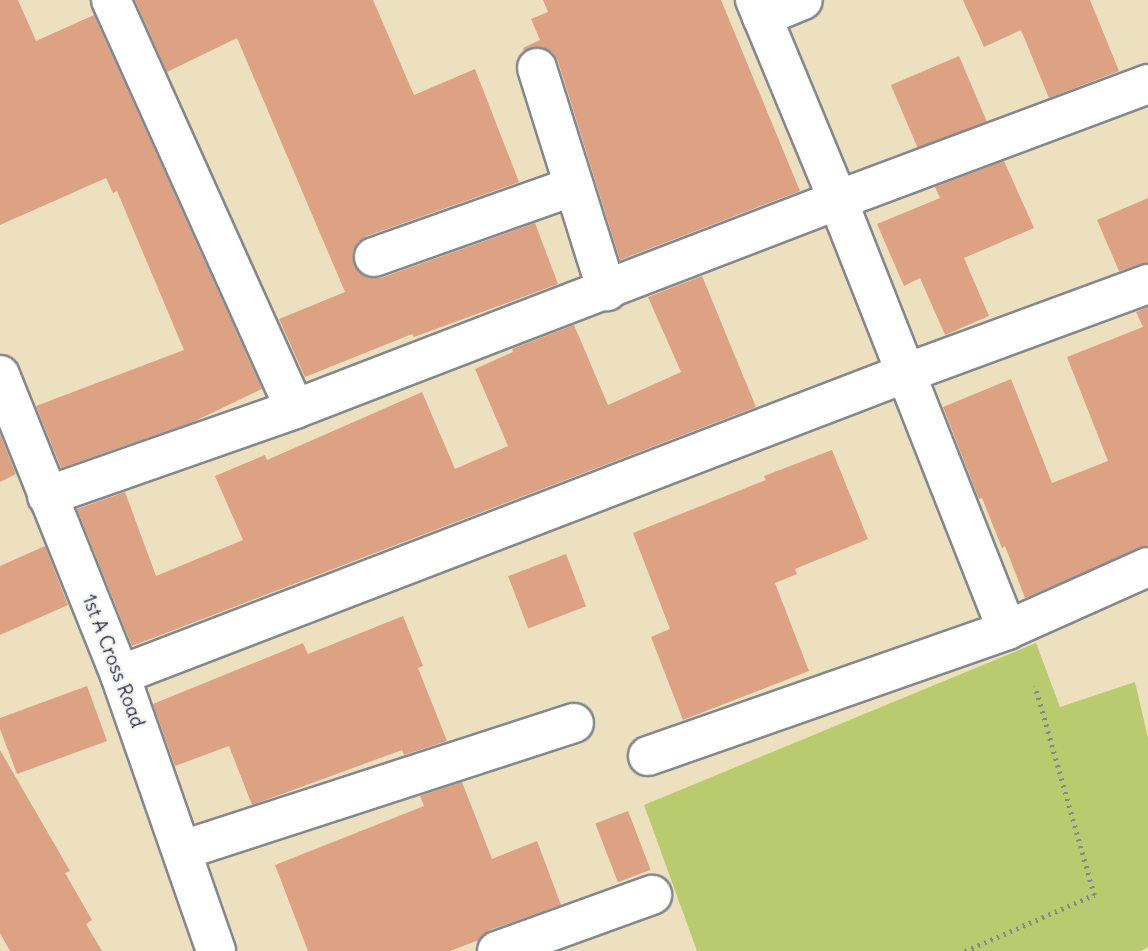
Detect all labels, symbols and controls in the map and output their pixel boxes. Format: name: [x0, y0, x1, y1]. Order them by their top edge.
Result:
street label: 1st A Cross Road: [77, 591, 149, 731]

